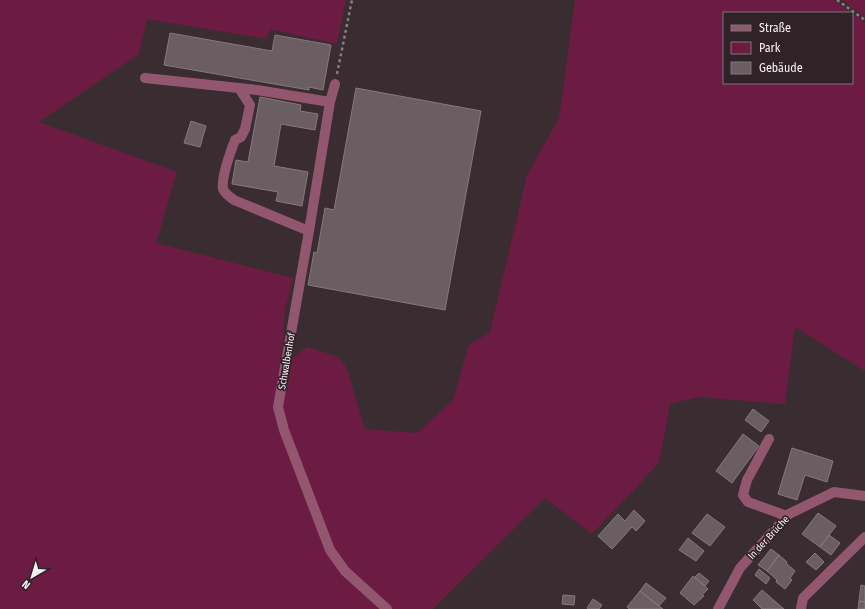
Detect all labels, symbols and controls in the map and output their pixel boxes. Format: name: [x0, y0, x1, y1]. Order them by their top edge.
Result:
legend: [723, 12, 853, 84]
text: Straße: [759, 21, 791, 35]
text: Park: [759, 41, 781, 55]
text: Gebäude: [759, 61, 803, 75]
street label: Schwalbenhof: [276, 331, 298, 391]
street label: In der Brüche: [746, 513, 792, 562]
north arrow: [12, 557, 52, 597]
text: N: [20, 577, 33, 592]

